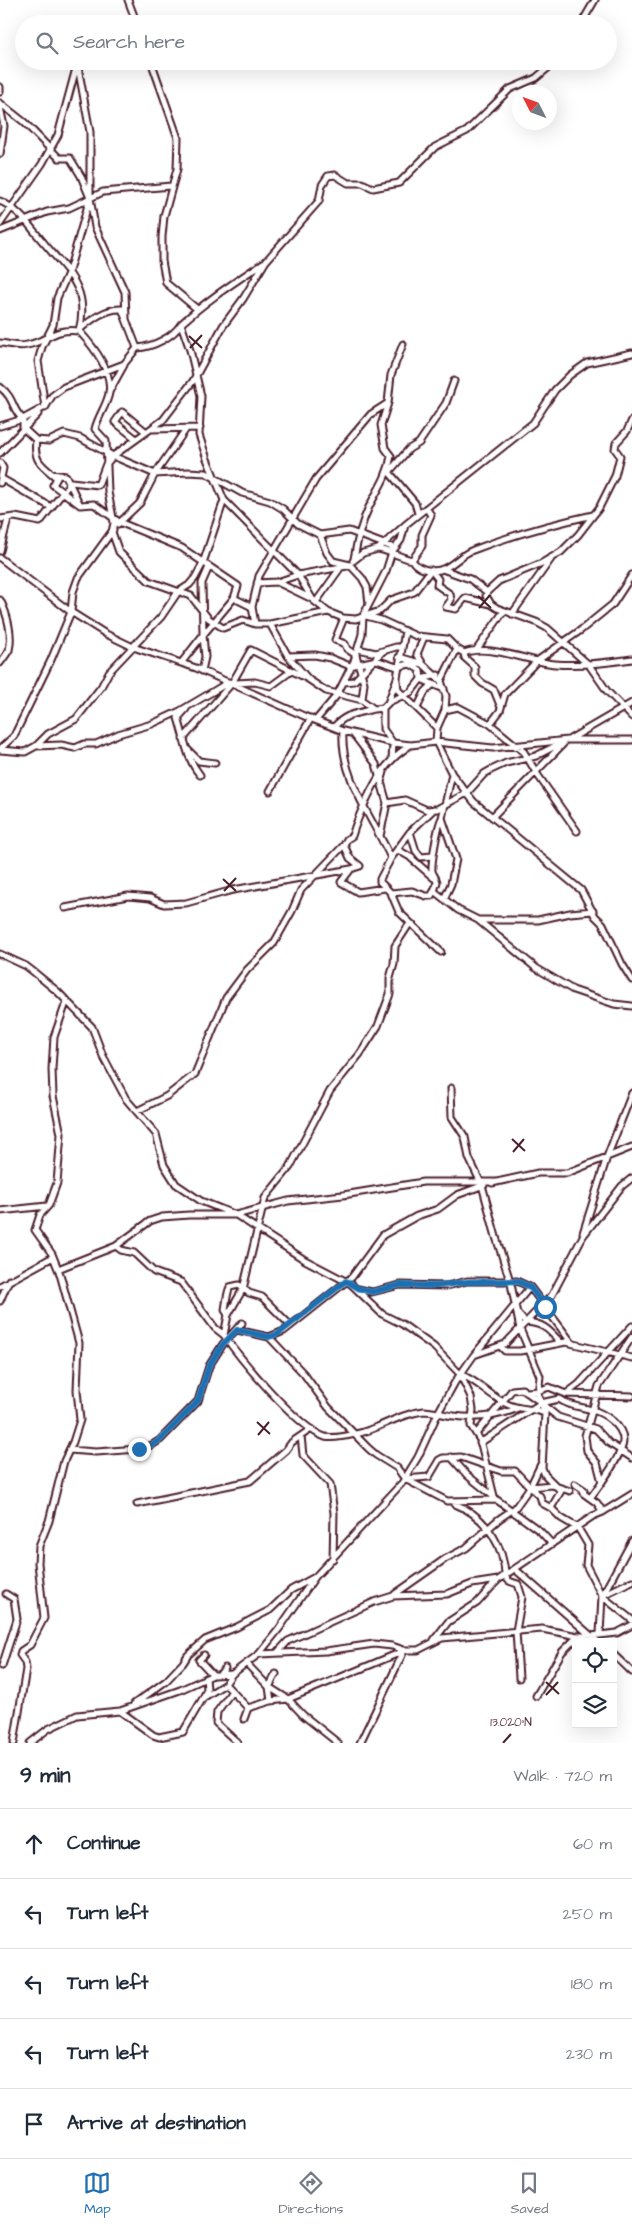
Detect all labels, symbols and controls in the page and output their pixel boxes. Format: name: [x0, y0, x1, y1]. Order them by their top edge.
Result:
search box: [15, 15, 617, 70]
icon: search: [33, 29, 61, 57]
text: Search here: [73, 29, 185, 56]
north arrow: [512, 85, 557, 130]
route start: [534, 1296, 557, 1319]
route end: [128, 1438, 151, 1461]
map controls: [572, 1638, 617, 1728]
button: locate: [572, 1638, 617, 1683]
button: layers: [572, 1683, 617, 1728]
text: 13.020°N: [490, 1714, 532, 1731]
text: 9 min: [20, 1761, 70, 1790]
text: Walk · 720 m: [513, 1765, 612, 1787]
icon: ahead: [20, 1830, 48, 1858]
text: Continue: [67, 1830, 141, 1857]
text: 60 m: [573, 1833, 612, 1855]
icon: left: [20, 1900, 48, 1928]
text: Turn left: [67, 1900, 148, 1927]
text: 250 m: [563, 1903, 612, 1925]
icon: left: [20, 1970, 48, 1998]
text: Turn left: [67, 1970, 148, 1997]
text: 180 m: [571, 1973, 612, 1995]
icon: left: [20, 2040, 48, 2068]
text: Turn left: [67, 2040, 148, 2067]
text: 230 m: [566, 2043, 612, 2065]
icon: arrive: [20, 2110, 48, 2138]
text: Arrive at destination: [67, 2110, 246, 2137]
tab: Map: [83, 2169, 111, 2219]
tab: Directions: [278, 2169, 343, 2219]
tab: Saved: [510, 2169, 549, 2219]

